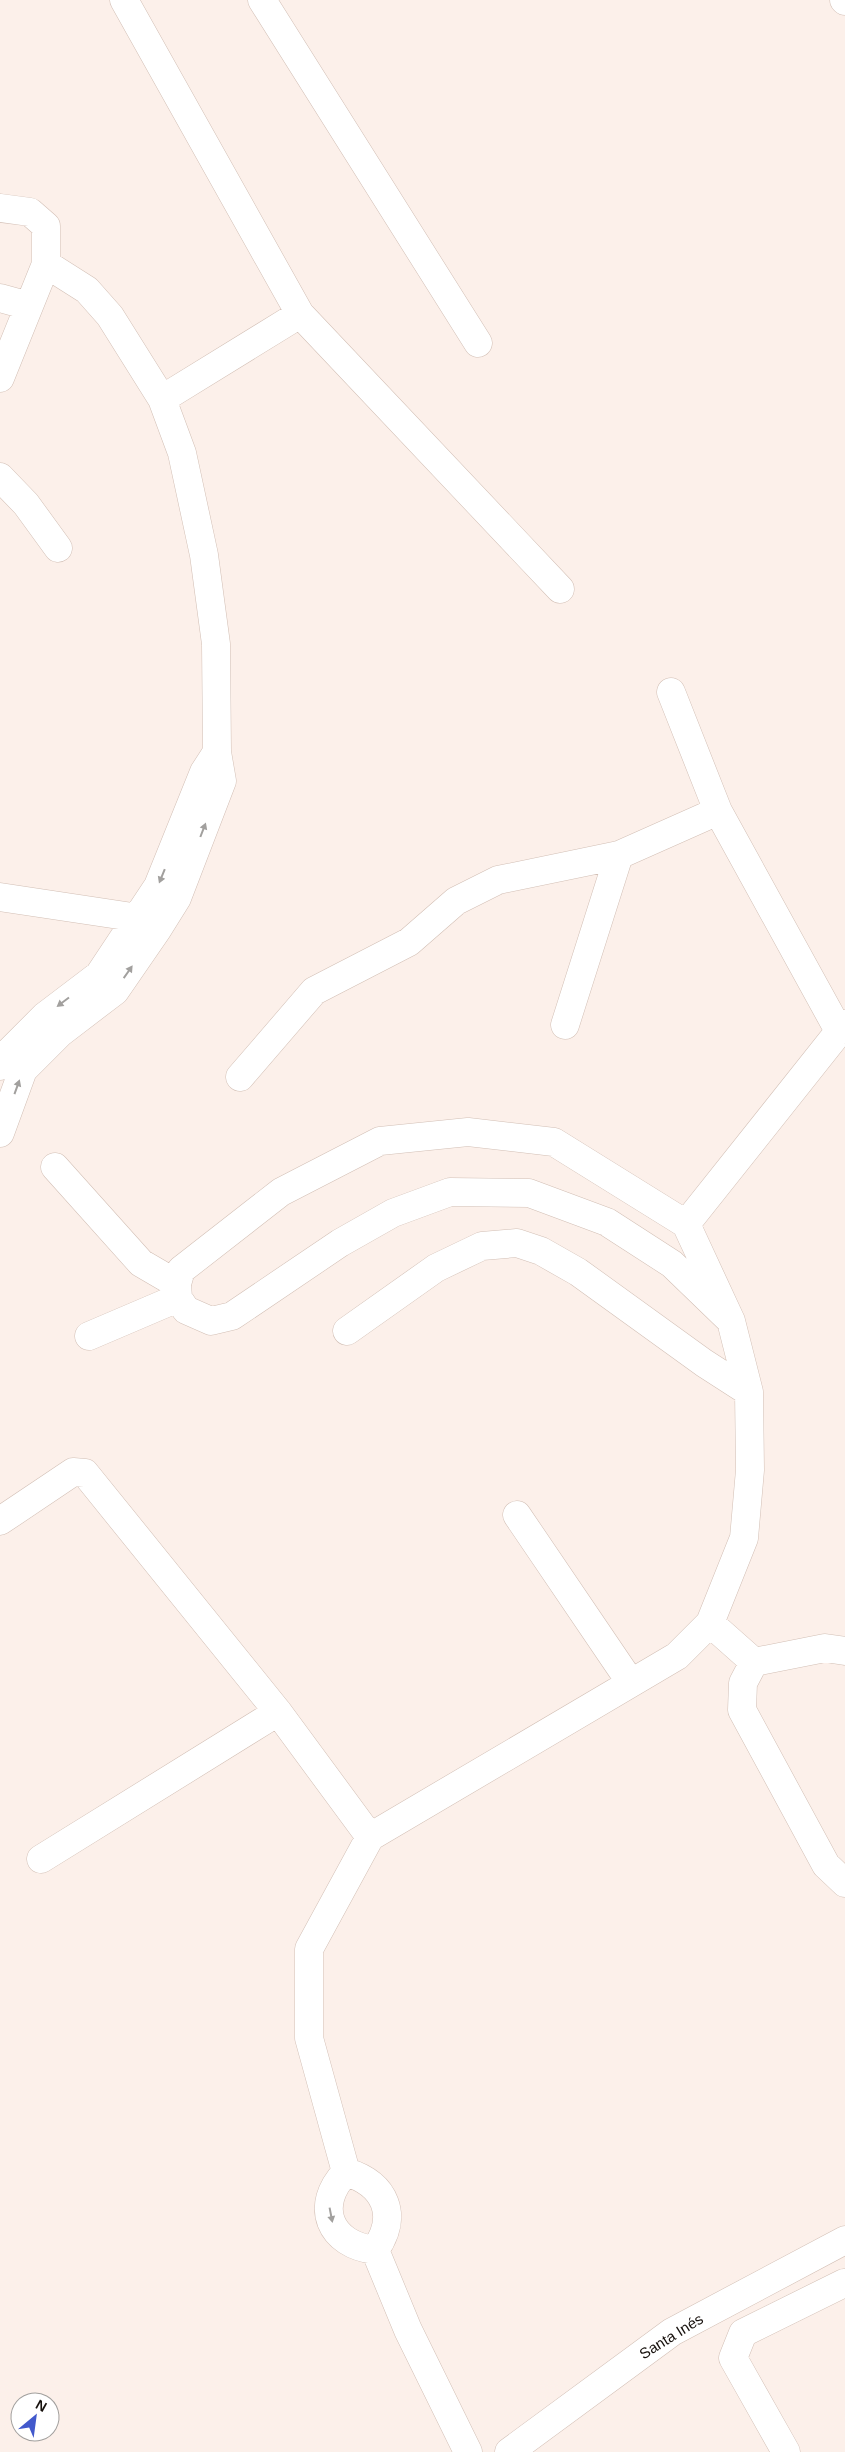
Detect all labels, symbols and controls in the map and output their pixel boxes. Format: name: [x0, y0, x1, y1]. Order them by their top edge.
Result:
one-way arrow: [200, 822, 207, 837]
one-way arrow: [158, 869, 166, 884]
one-way arrow: [123, 966, 133, 979]
one-way arrow: [56, 997, 70, 1007]
one-way arrow: [13, 1079, 21, 1094]
one-way arrow: [327, 2207, 335, 2223]
street label: Santa Inés: [636, 2310, 706, 2362]
north arrow: [10, 2392, 60, 2442]
text: N: [33, 2396, 50, 2415]

